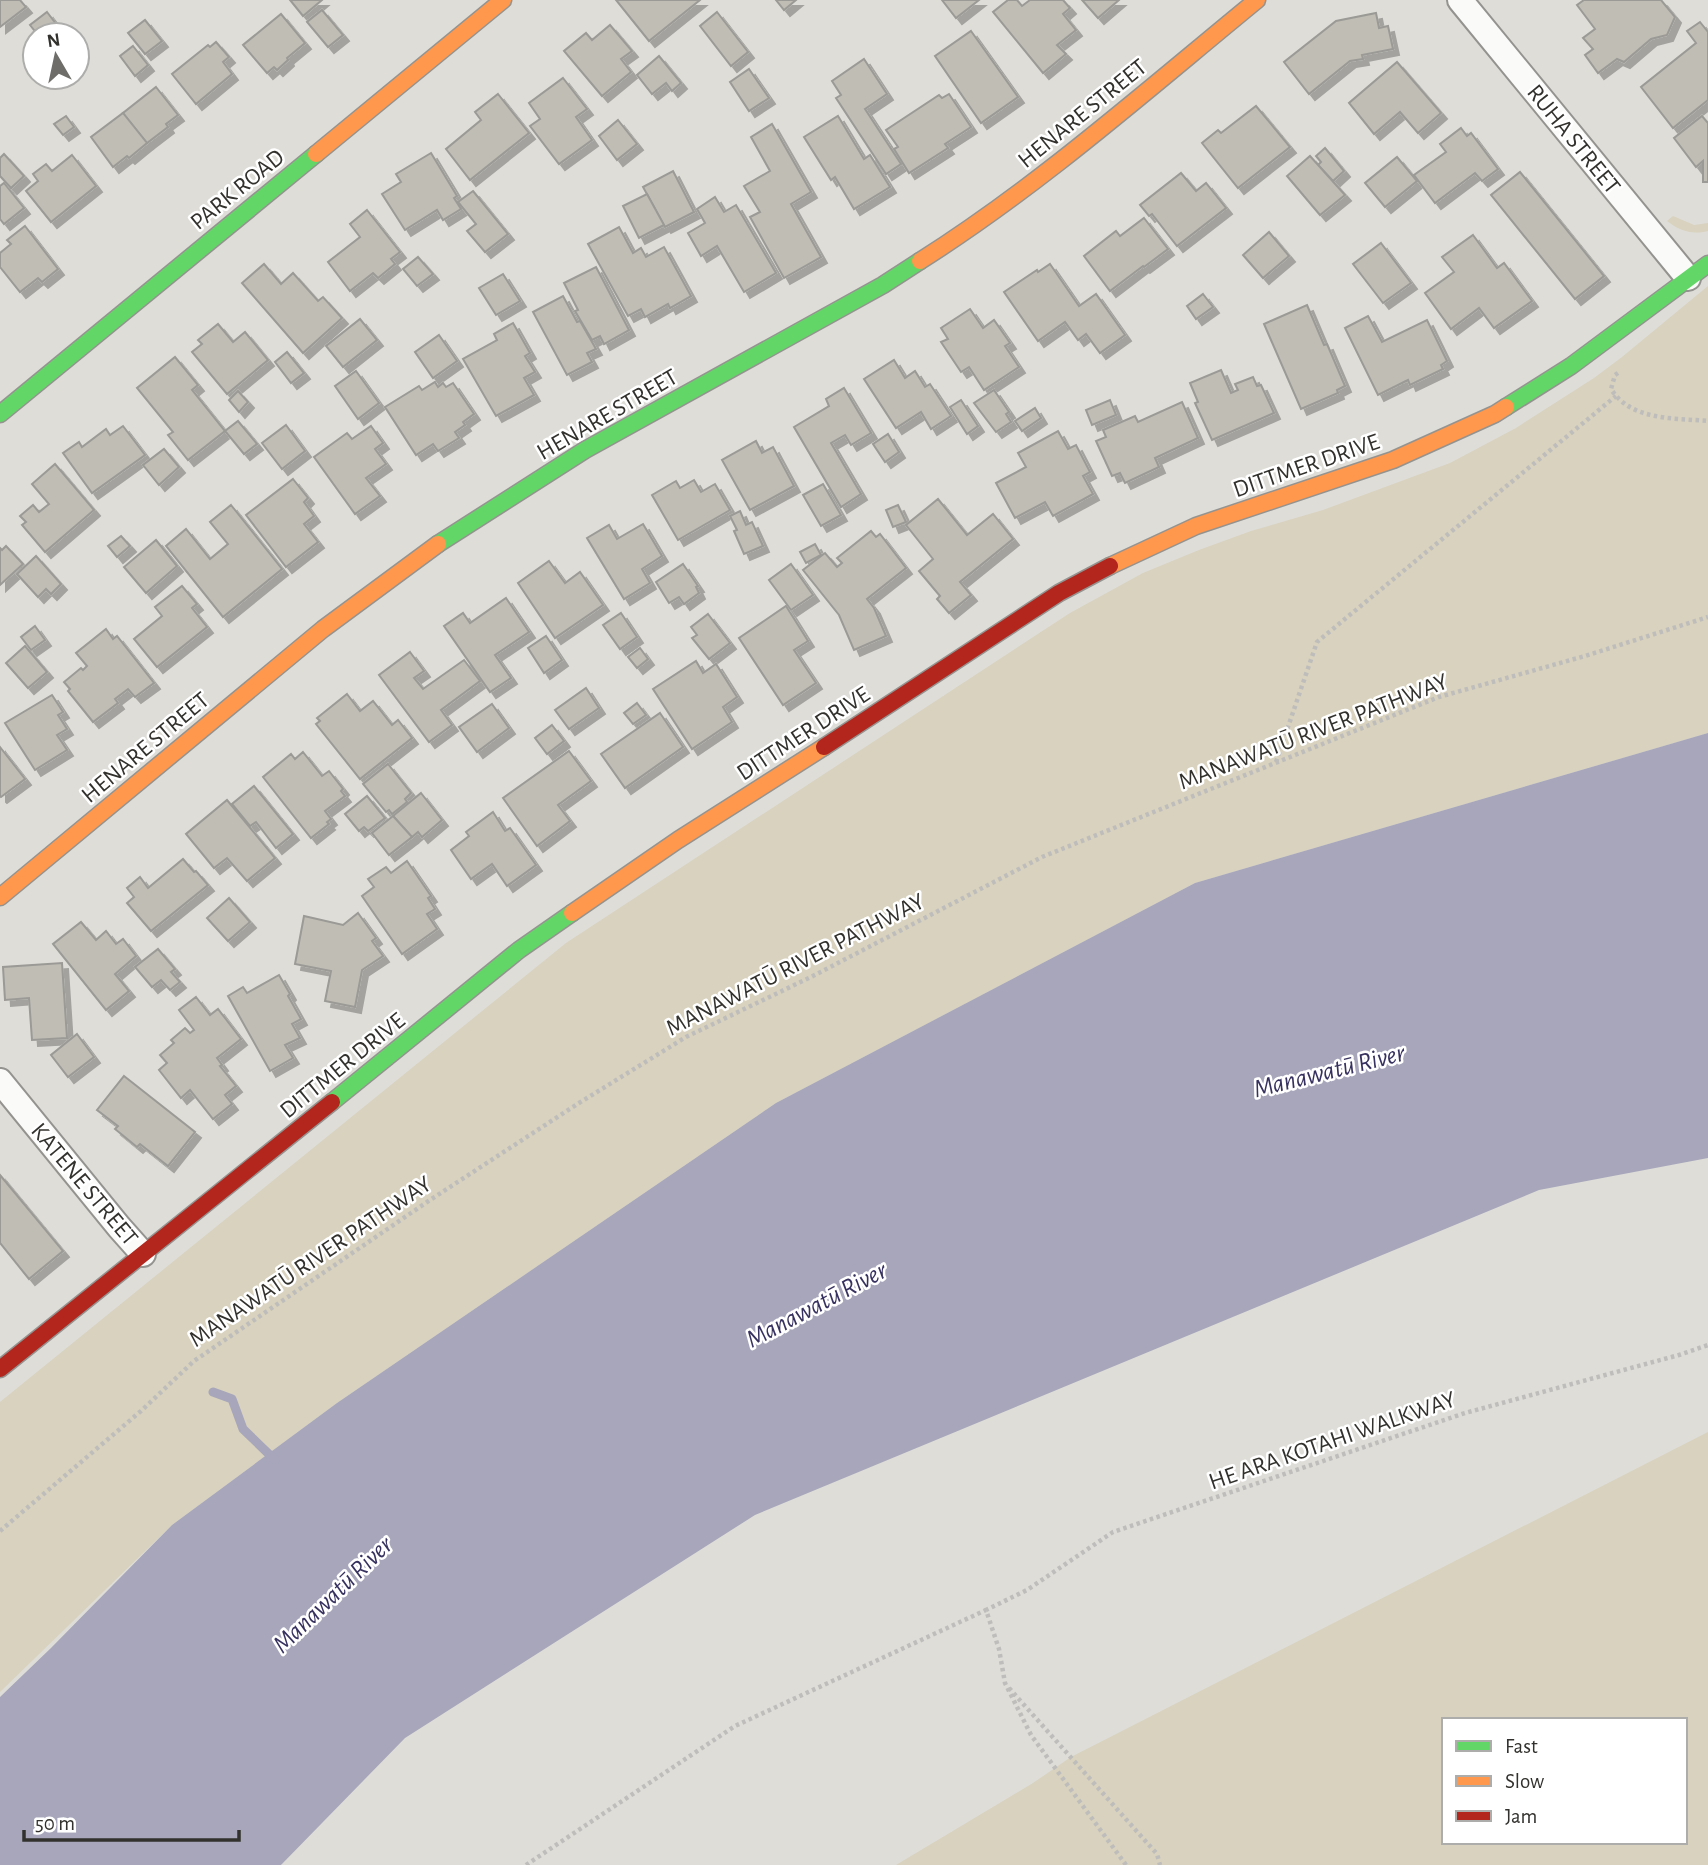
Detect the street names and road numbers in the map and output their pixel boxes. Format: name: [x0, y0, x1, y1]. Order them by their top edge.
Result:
street label: HENARE STREET: [1014, 55, 1152, 173]
street label: RUHA STREET: [1522, 80, 1625, 199]
street label: PARK ROAD: [186, 145, 289, 235]
street label: HENARE STREET: [533, 365, 682, 465]
street label: DITTMER DRIVE: [1230, 430, 1383, 502]
street label: MANAWATŪ RIVER PATHWAY: [1175, 668, 1452, 794]
street label: DITTMER DRIVE: [733, 682, 875, 786]
street label: HENARE STREET: [77, 688, 214, 808]
street label: MANAWATŪ RIVER PATHWAY: [662, 888, 929, 1041]
street label: DITTMER DRIVE: [276, 1008, 410, 1123]
street label: KATENE STREET: [26, 1119, 142, 1251]
street label: MANAWATŪ RIVER PATHWAY: [185, 1171, 436, 1352]
street label: HE ARA KOTAHI WALKWAY: [1206, 1387, 1459, 1494]

